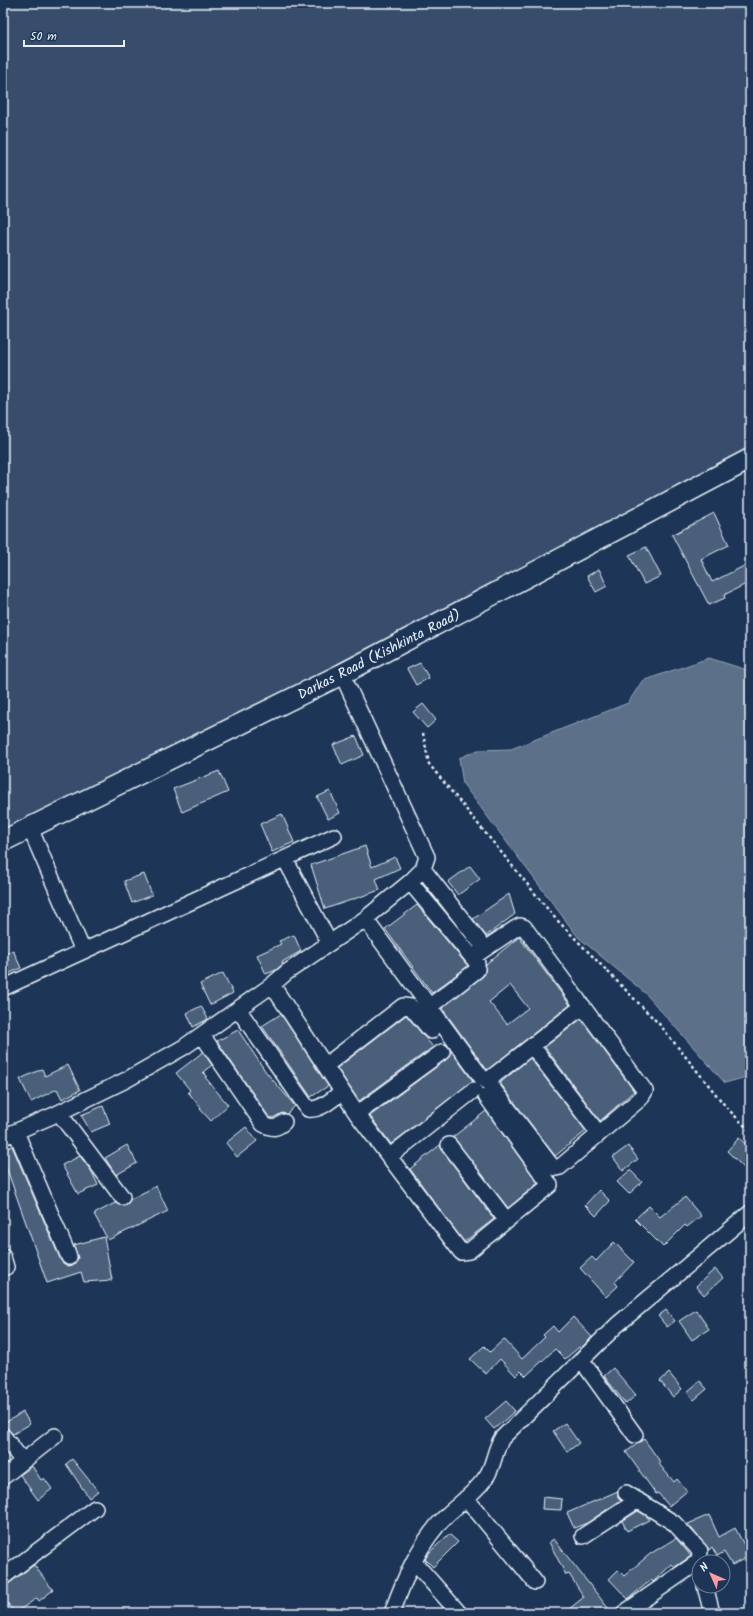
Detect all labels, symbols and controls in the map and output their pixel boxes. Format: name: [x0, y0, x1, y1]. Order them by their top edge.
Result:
scale bar: [24, 22, 124, 48]
text: 50 m: [30, 27, 57, 46]
street label: Darkas Road (Kishkinta Road): [294, 604, 465, 706]
north arrow: [691, 1554, 731, 1594]
text: N: [696, 1559, 713, 1576]

